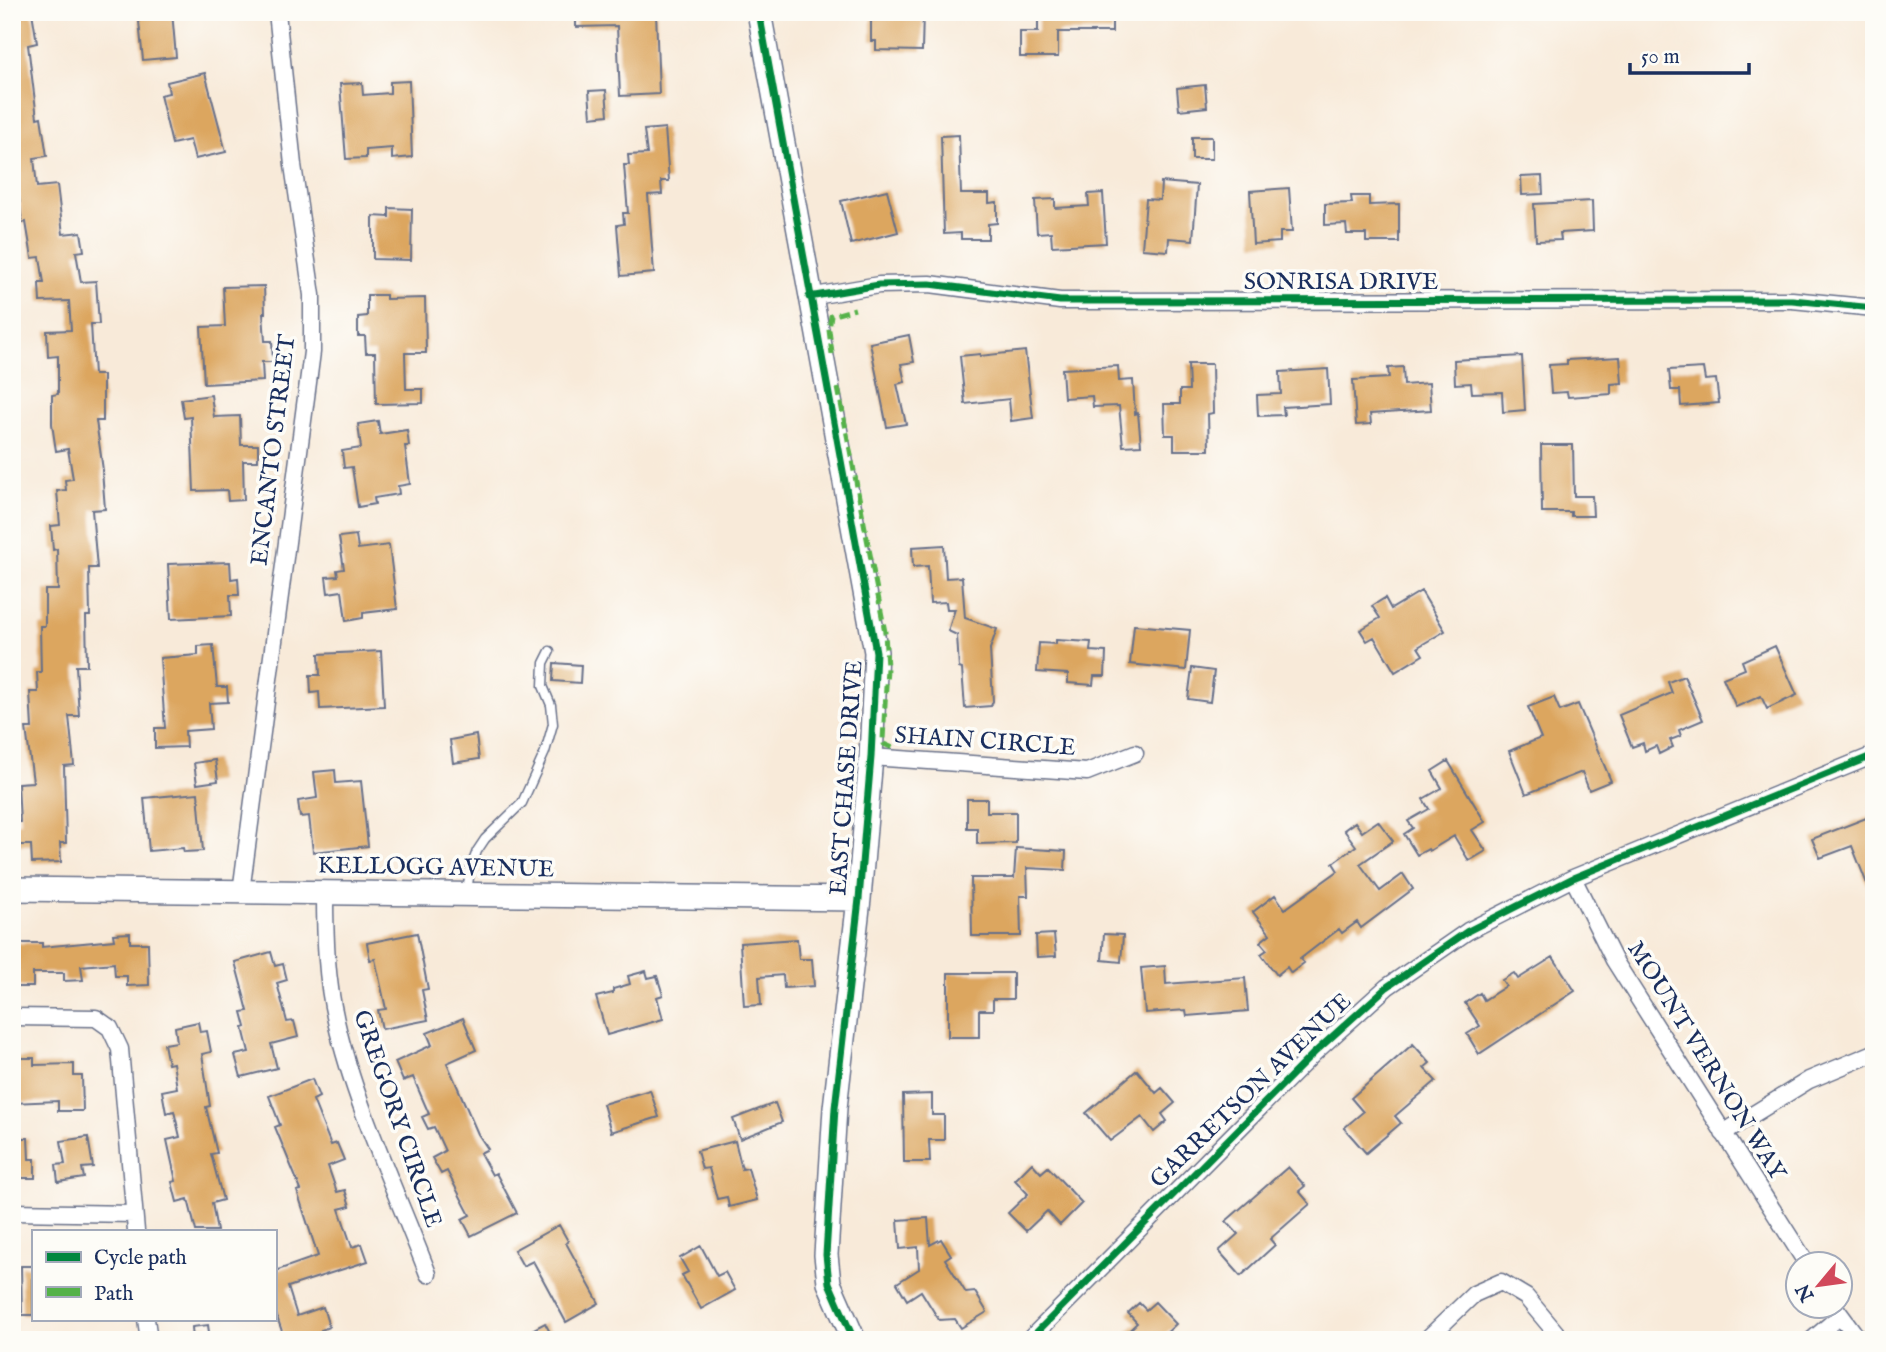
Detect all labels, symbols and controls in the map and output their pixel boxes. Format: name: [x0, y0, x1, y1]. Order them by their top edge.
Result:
scale bar: [1630, 32, 1750, 76]
text: 50 m: [1641, 44, 1680, 71]
street label: SONRISA DRIVE: [1244, 267, 1438, 298]
street label: ENCANTO STREET: [244, 332, 304, 567]
street label: EAST CHASE DRIVE: [823, 659, 871, 897]
street label: SHAIN CIRCLE: [893, 720, 1077, 764]
street label: KELLOGG AVENUE: [317, 850, 555, 886]
street label: MOUNT VERNON WAY: [1620, 936, 1793, 1188]
street label: GARRETSON AVENUE: [1144, 987, 1358, 1195]
street label: GREGORY CIRCLE: [345, 1006, 449, 1232]
legend: [32, 1230, 276, 1320]
text: Cycle path: [94, 1245, 187, 1272]
north arrow: [1784, 1250, 1854, 1320]
text: N: [1791, 1279, 1821, 1306]
text: Path: [94, 1281, 133, 1308]

